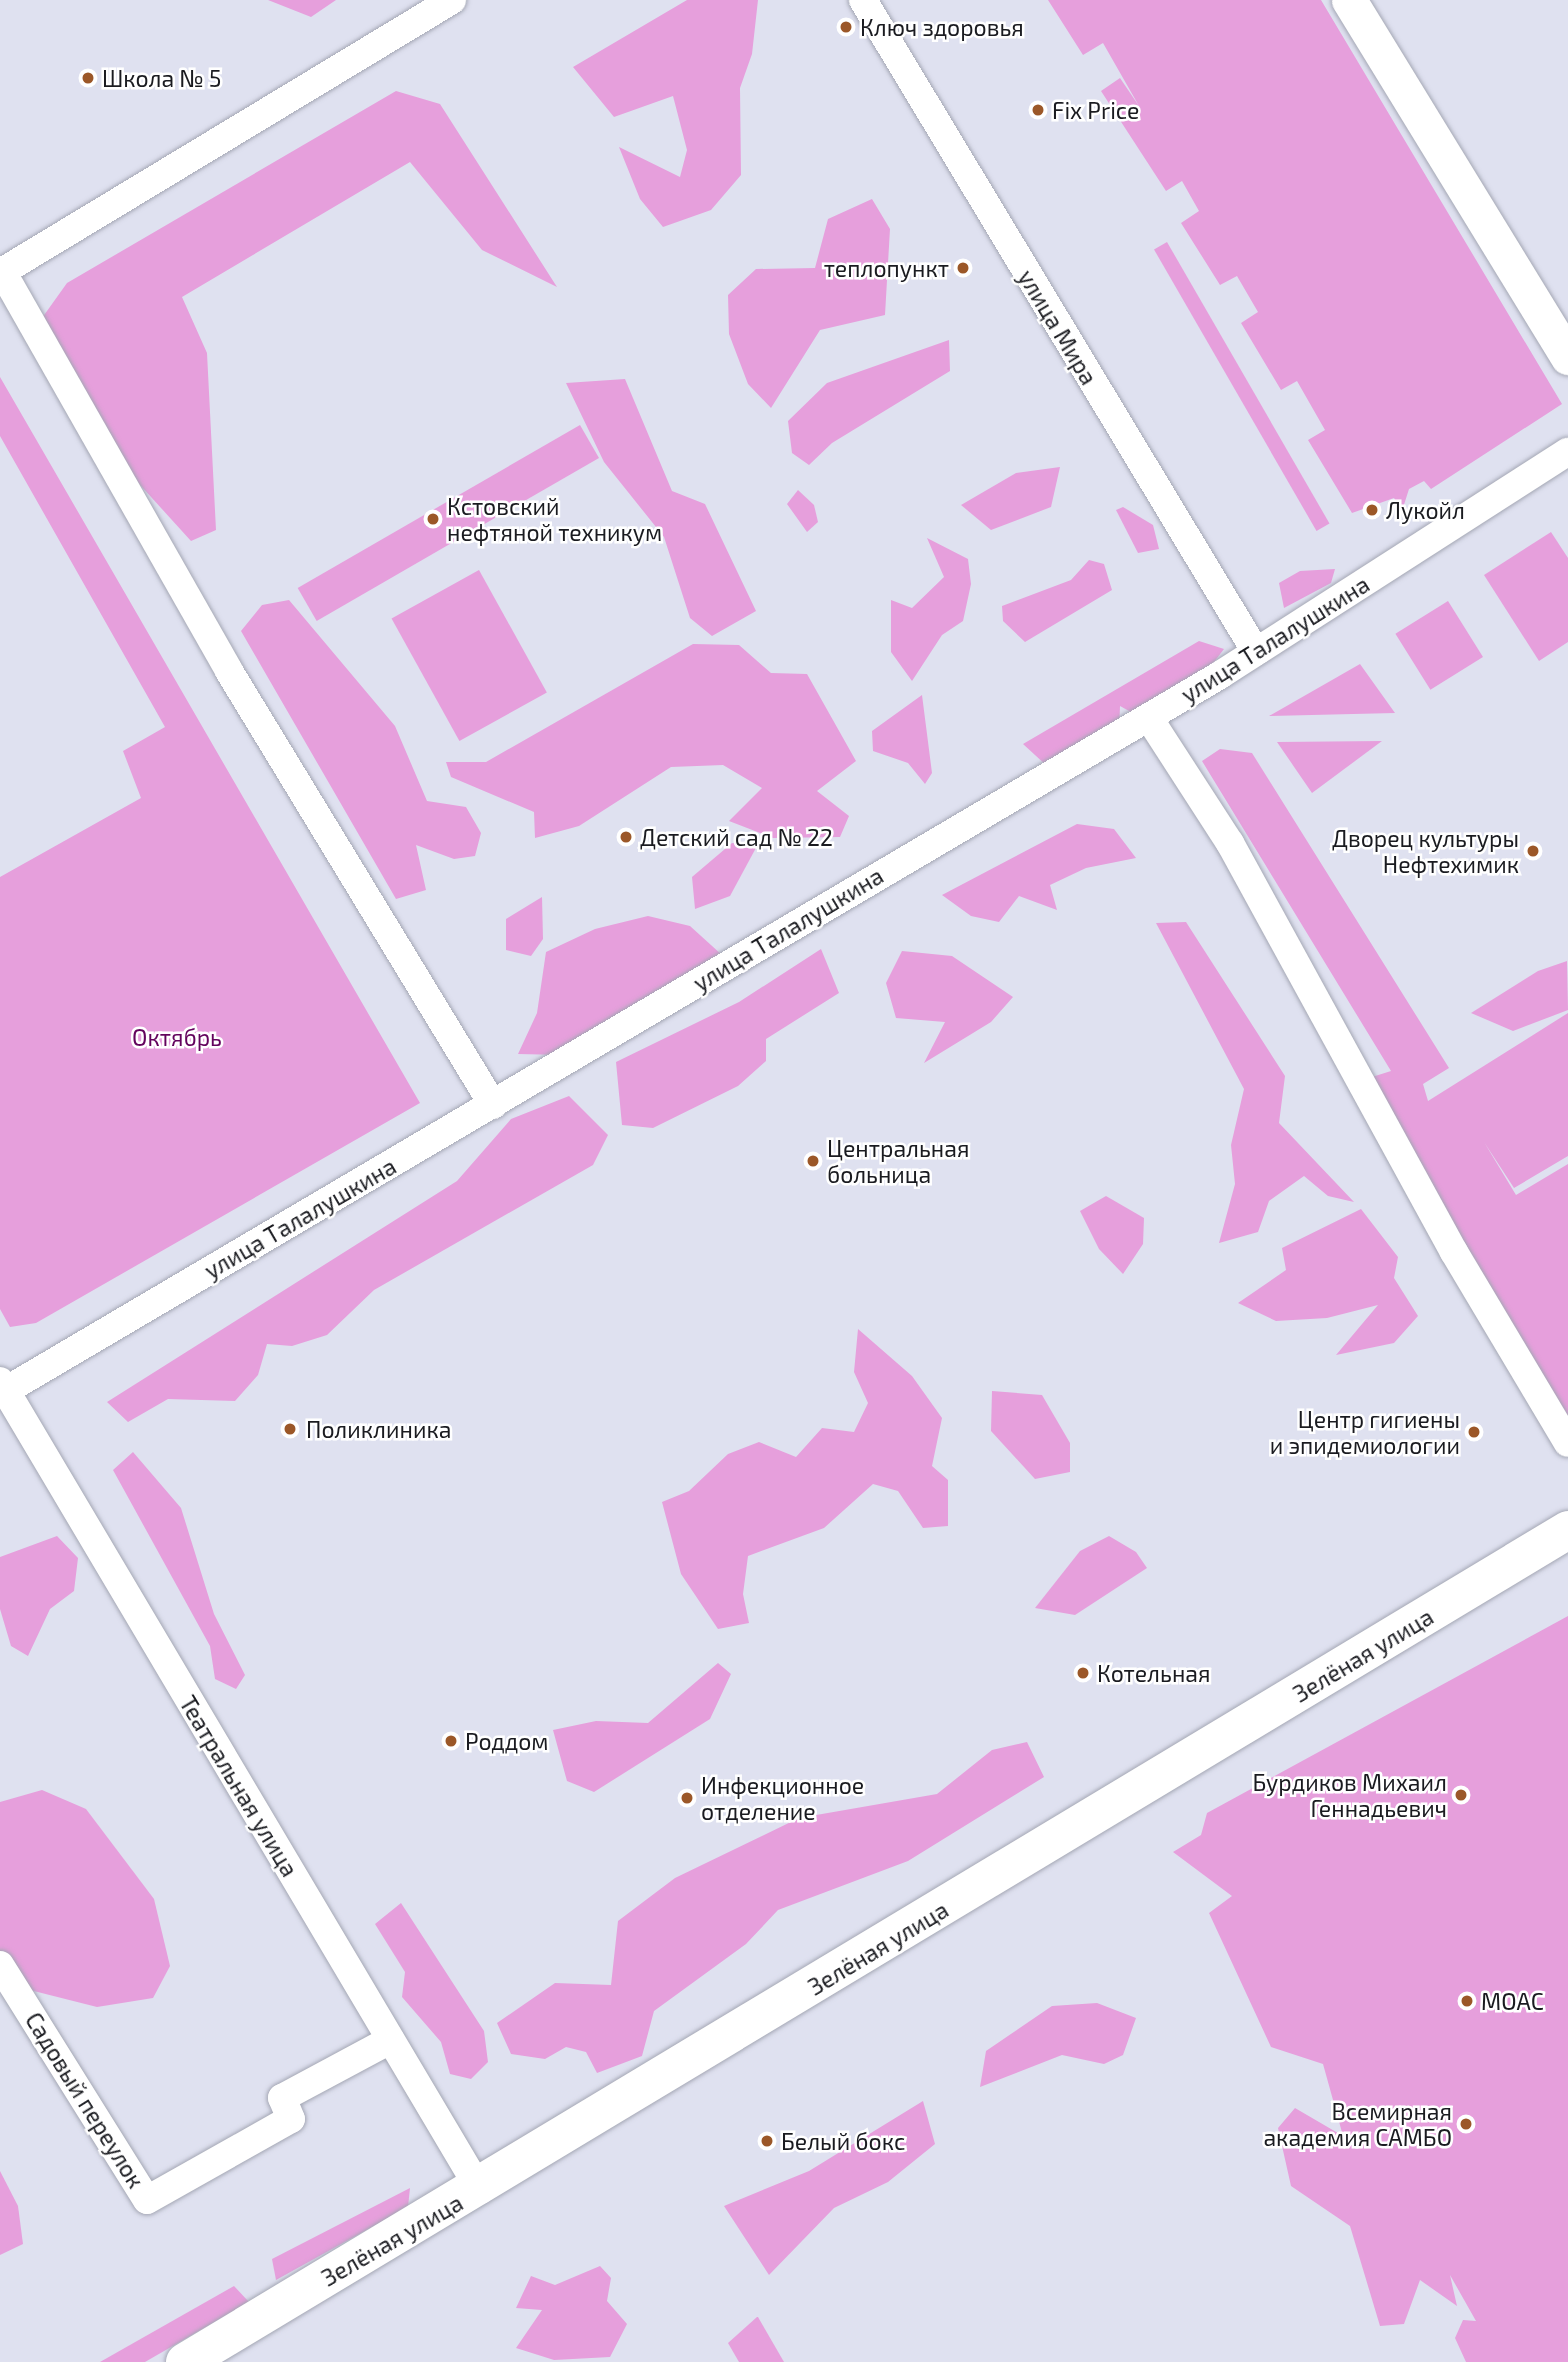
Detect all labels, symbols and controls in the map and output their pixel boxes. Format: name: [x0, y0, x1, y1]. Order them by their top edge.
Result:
place label: Ключ здоровья: [860, 13, 1024, 41]
marker: Ключ здоровья: [838, 19, 854, 35]
place label: Школа № 5: [102, 64, 221, 92]
marker: Школа № 5: [80, 70, 96, 86]
place label: Fix Price: [1052, 96, 1139, 124]
marker: Fix Price: [1030, 102, 1046, 118]
place label: теплопункт: [824, 254, 949, 282]
marker: теплопункт: [955, 260, 971, 276]
street label: улица Мира: [1013, 265, 1103, 389]
place label: Кстовский нефтяной техникум: [447, 492, 662, 546]
place label: Лукойл: [1386, 496, 1465, 524]
marker: Лукойл: [1364, 502, 1380, 518]
marker: Кстовский нефтяной техникум: [425, 511, 441, 527]
street label: улица Талалушкина: [1176, 570, 1374, 708]
place label: Детский сад № 22: [640, 823, 833, 851]
place label: Дворец культуры Нефтехимик: [1332, 824, 1519, 878]
marker: Детский сад № 22: [618, 829, 634, 845]
marker: Дворец культуры Нефтехимик: [1525, 843, 1541, 859]
street label: улица Талалушкина: [688, 861, 888, 997]
park label: Октябрь: [132, 1023, 222, 1051]
place label: Центральная больница: [827, 1134, 969, 1188]
street label: улица Талалушкина: [199, 1152, 401, 1284]
marker: Центральная больница: [805, 1153, 821, 1169]
place label: Центр гигиены и эпидемиологии: [1270, 1405, 1460, 1459]
place label: Поликлиника: [306, 1415, 451, 1443]
marker: Поликлиника: [280, 1419, 300, 1439]
marker: Центр гигиены и эпидемиологии: [1466, 1424, 1482, 1440]
street label: Зелёная улица: [1288, 1602, 1438, 1708]
place label: Котельная: [1097, 1659, 1210, 1687]
marker: Котельная: [1075, 1665, 1091, 1681]
street label: Театральная улица: [174, 1691, 304, 1881]
place label: Роддом: [465, 1727, 549, 1755]
marker: Роддом: [443, 1733, 459, 1749]
place label: Бурдиков Михаил Геннадьевич: [1252, 1768, 1447, 1822]
place label: Инфекционное отделение: [701, 1771, 864, 1825]
marker: Бурдиков Михаил Геннадьевич: [1453, 1787, 1469, 1803]
marker: Инфекционное отделение: [679, 1790, 695, 1806]
street label: Зелёная улица: [803, 1895, 953, 2001]
place label: МОАС: [1481, 1987, 1544, 2015]
marker: МОАС: [1459, 1993, 1475, 2009]
street label: Садовый переулок: [20, 2007, 150, 2193]
place label: Всемирная академия САМБО: [1263, 2097, 1452, 2151]
marker: Всемирная академия САМБО: [1458, 2116, 1474, 2132]
place label: Белый бокс: [781, 2127, 905, 2155]
marker: Белый бокс: [759, 2133, 775, 2149]
street label: Зелёная улица: [317, 2188, 467, 2292]

